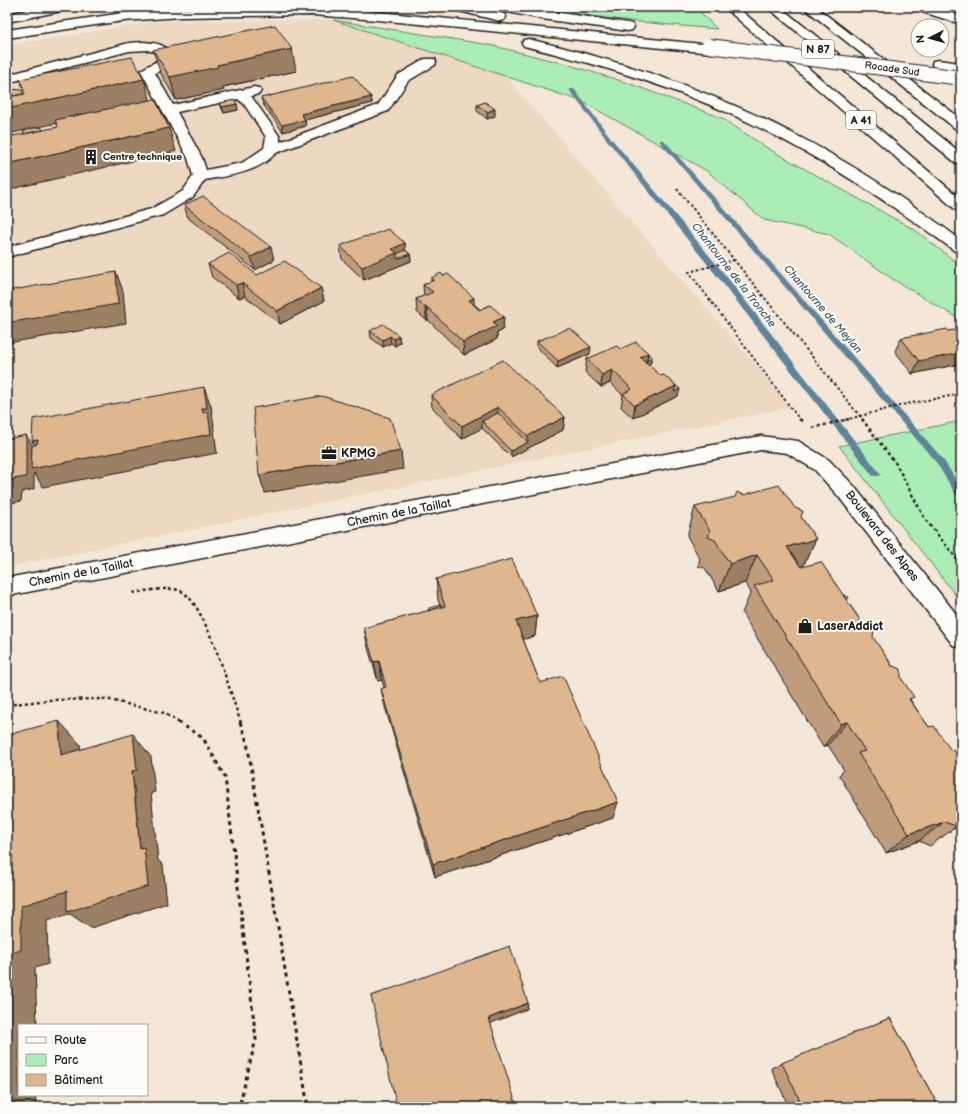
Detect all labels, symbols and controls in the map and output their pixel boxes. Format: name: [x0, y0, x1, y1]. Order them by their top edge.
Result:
north arrow: [910, 18, 950, 58]
text: N: [914, 34, 927, 44]
road number: N 87: [802, 40, 834, 58]
street label: Rocade Sud: [864, 59, 920, 79]
road number: A 41: [846, 111, 876, 129]
building icon: Centre technique: [82, 148, 100, 166]
place label: Centre technique: [103, 151, 182, 163]
water label: Chantourne de la Tronche: [689, 220, 779, 330]
water label: Chantourne de Meylan: [781, 262, 865, 356]
office icon: KPMG: [320, 444, 338, 462]
place label: KPMG: [341, 446, 376, 461]
street label: Boulevard des Alpes: [842, 488, 922, 584]
street label: Chemin de la Taillat: [346, 495, 453, 530]
street label: Chemin de la Taillat: [28, 555, 135, 590]
shop icon: LaserAddict: [796, 617, 814, 635]
place label: LaserAddict: [817, 619, 883, 634]
legend: [18, 1024, 148, 1096]
text: Route: [54, 1033, 86, 1048]
text: Parc: [54, 1053, 78, 1068]
text: Bâtiment: [54, 1073, 103, 1088]

